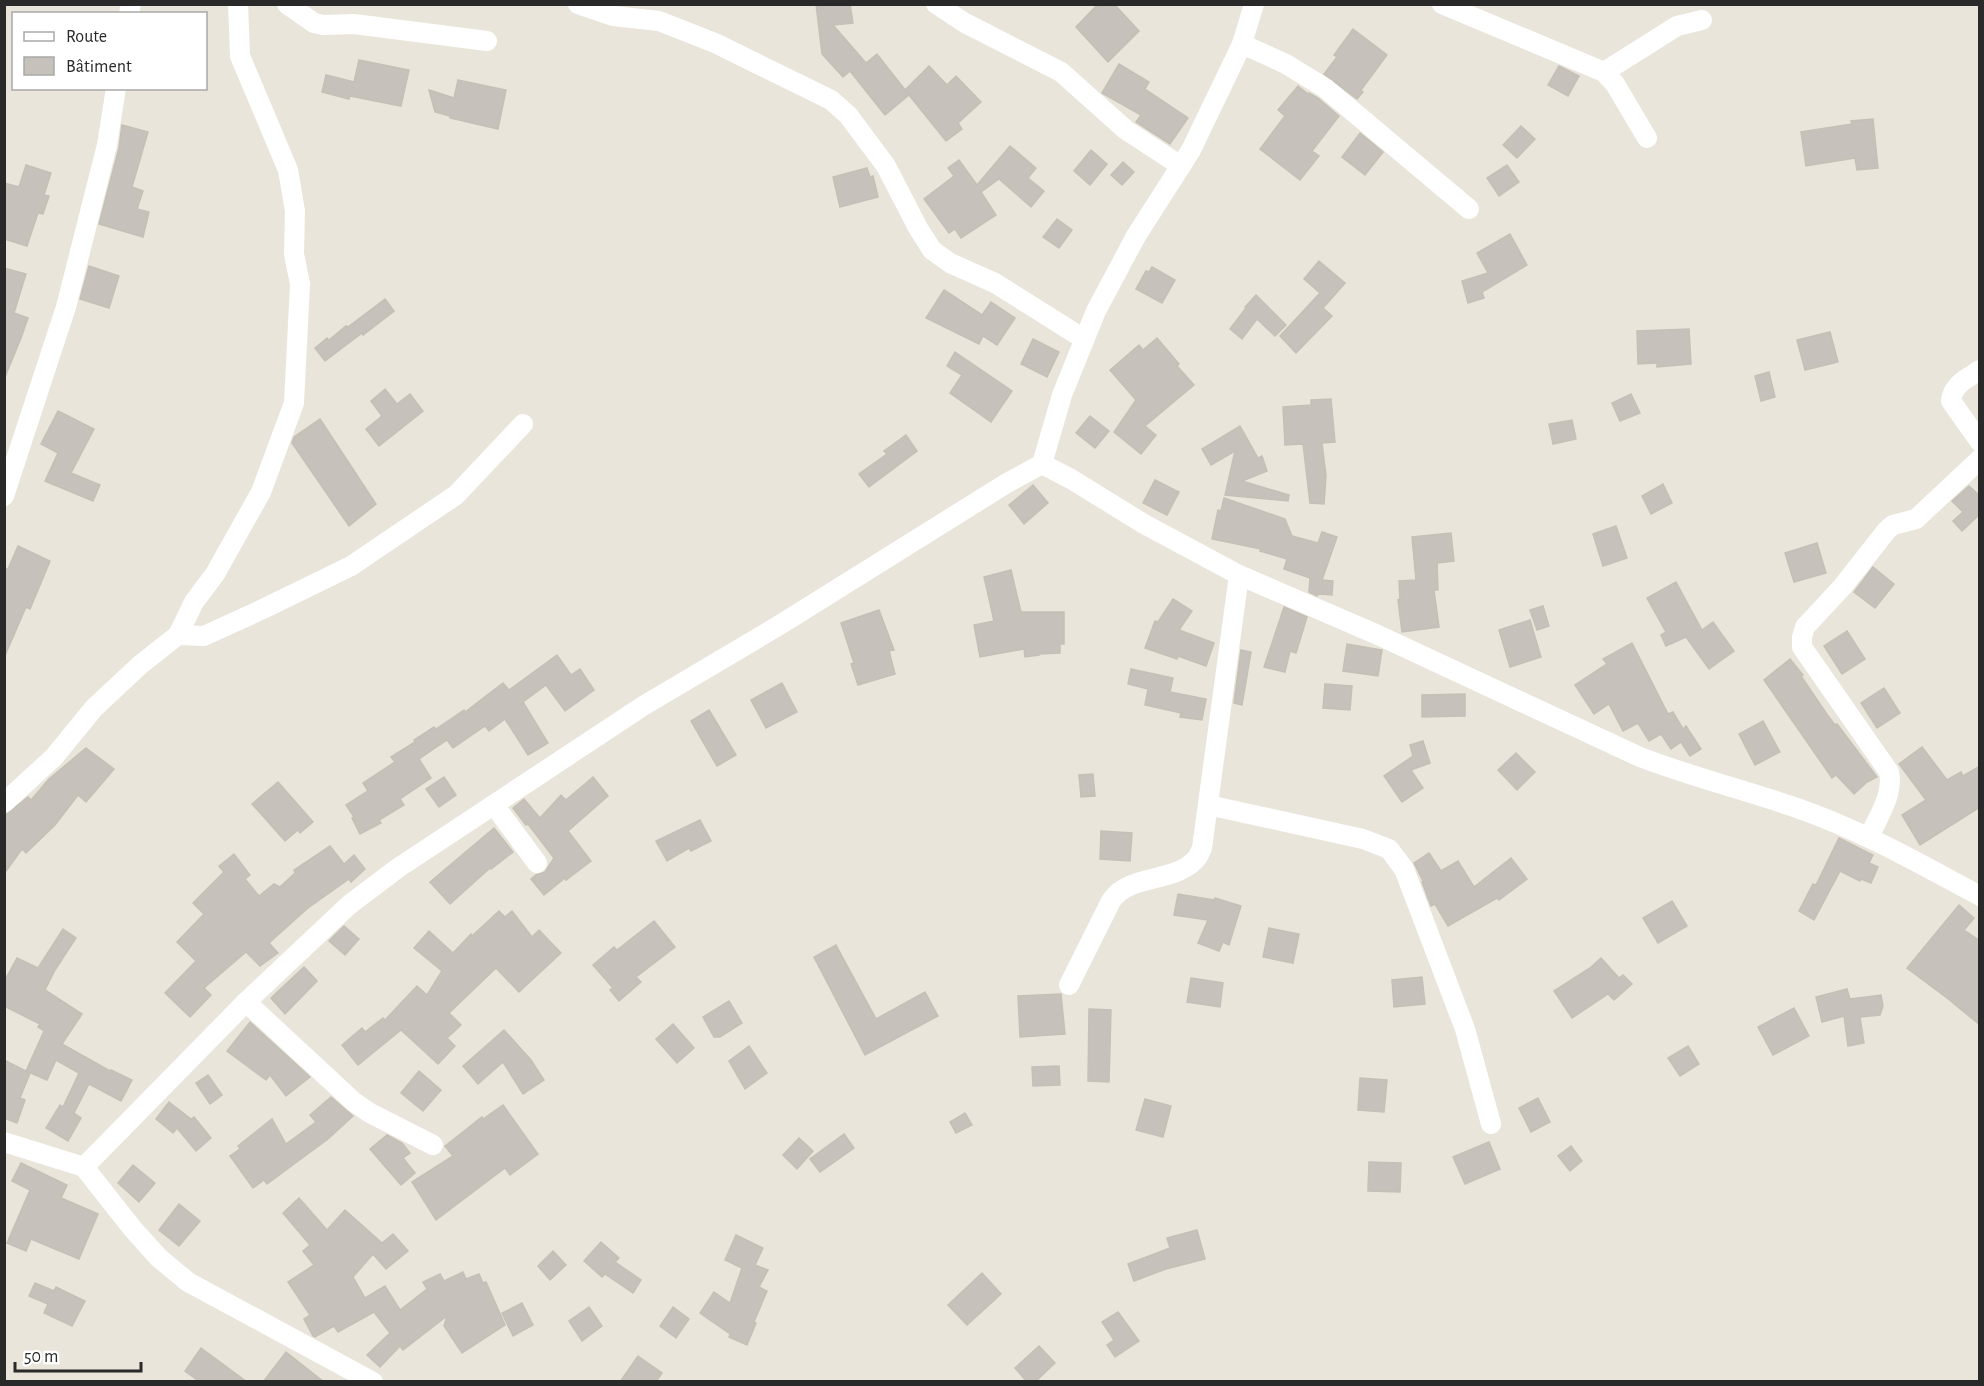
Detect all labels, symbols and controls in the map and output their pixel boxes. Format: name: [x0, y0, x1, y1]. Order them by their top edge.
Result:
legend: [12, 12, 207, 90]
text: Route: [66, 28, 107, 46]
text: Bâtiment: [66, 58, 132, 76]
scale bar: [15, 1335, 141, 1373]
text: 50 m: [24, 1348, 58, 1366]

